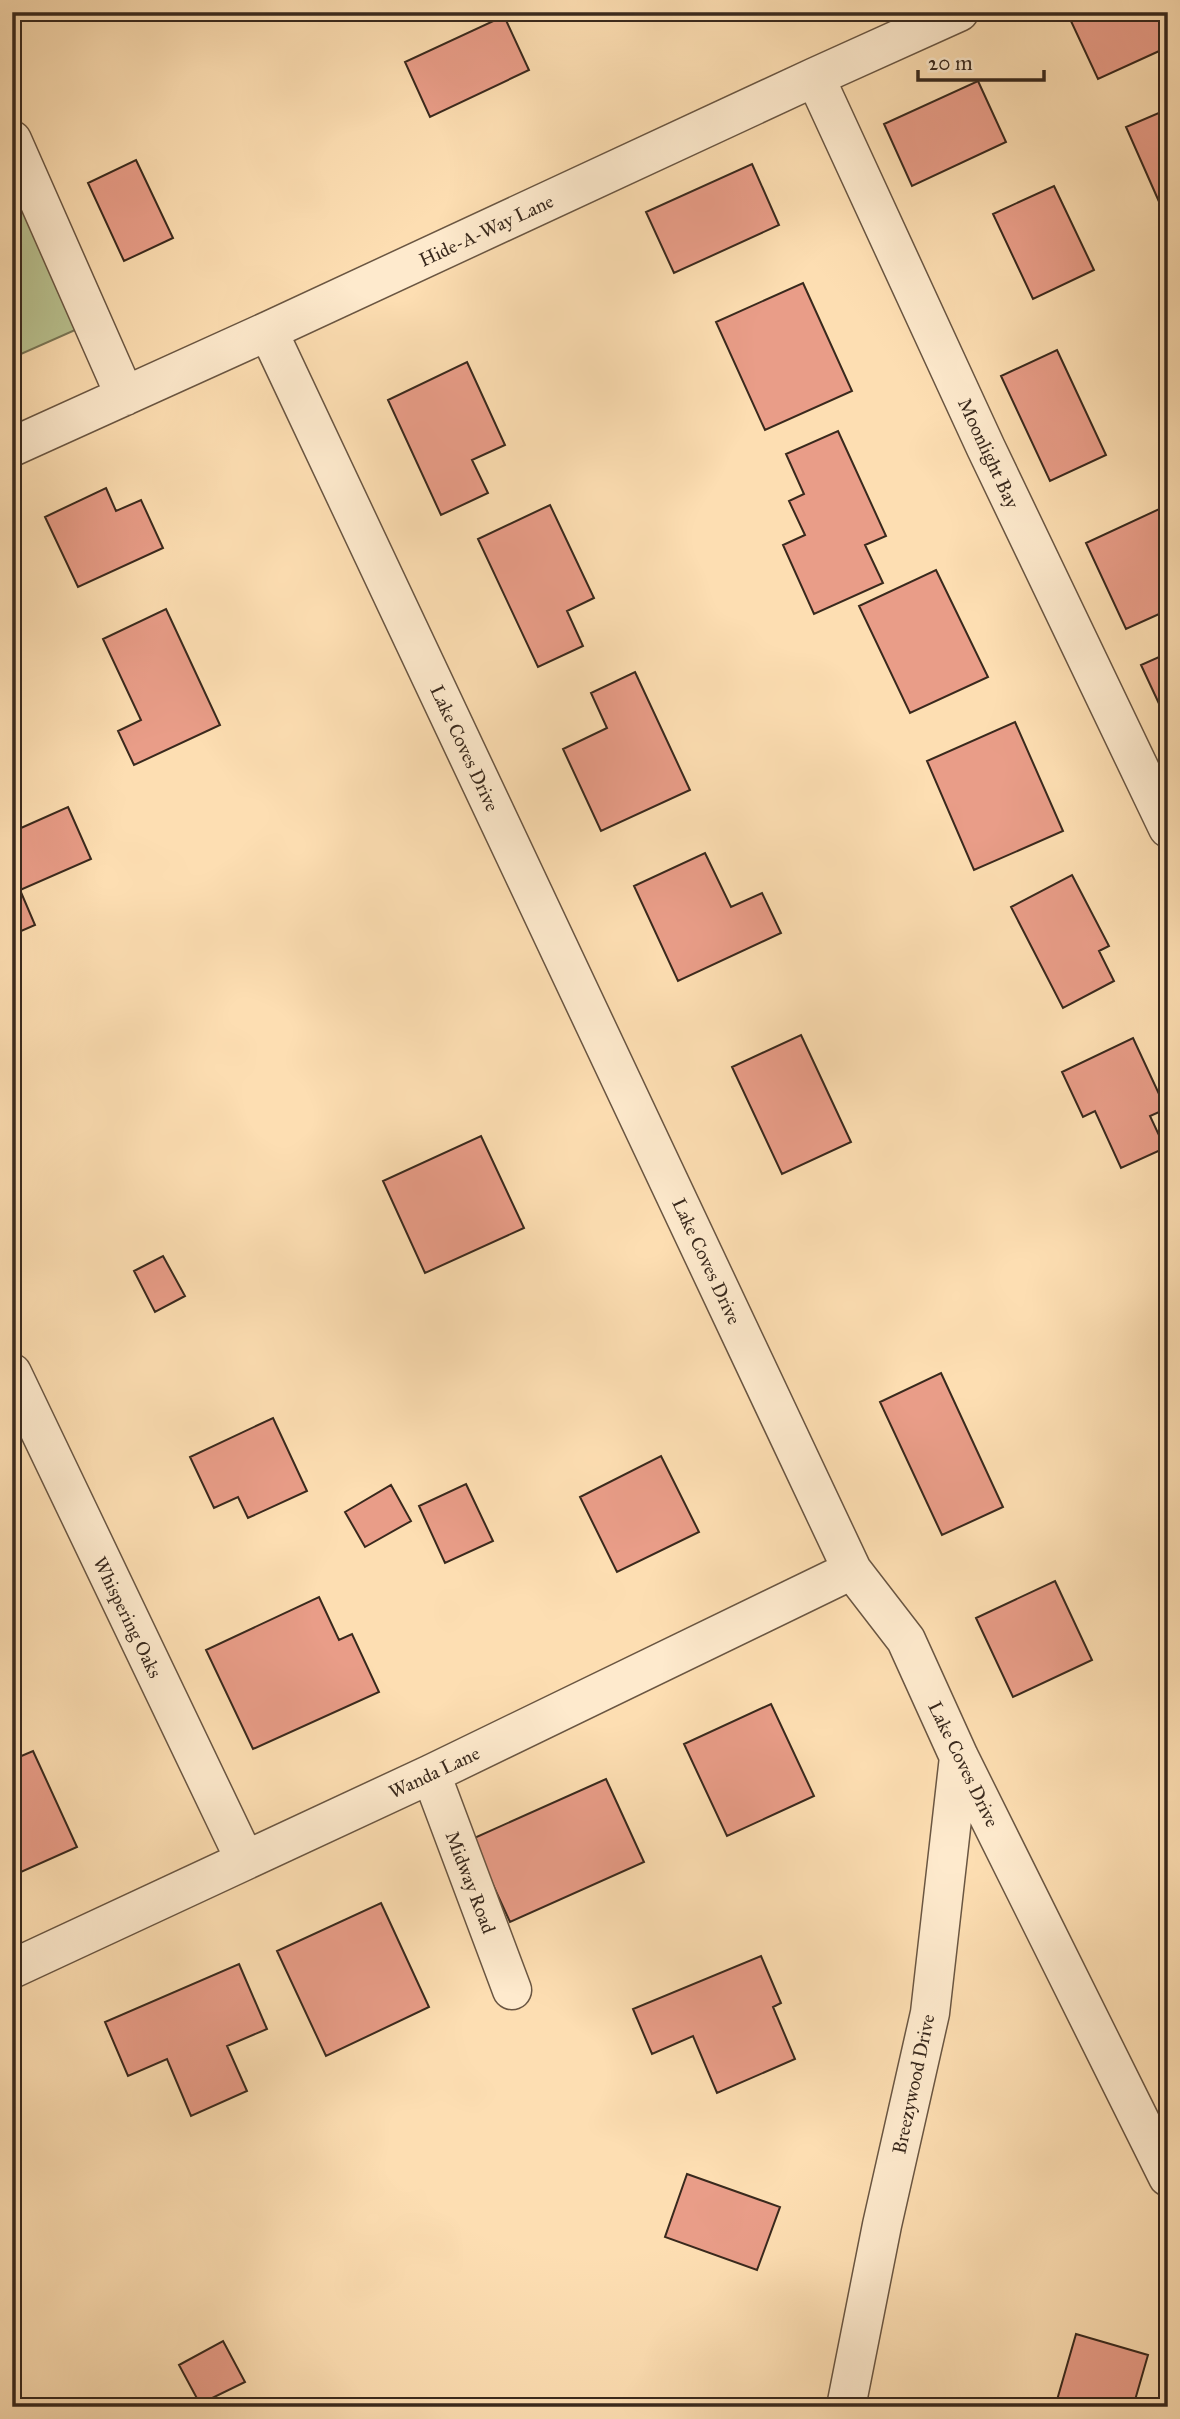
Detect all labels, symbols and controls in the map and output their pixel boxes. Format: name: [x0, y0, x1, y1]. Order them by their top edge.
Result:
scale bar: [918, 38, 1044, 82]
text: 20 m: [928, 50, 973, 76]
street label: Hide-A-Way Lane: [415, 189, 557, 272]
street label: Moonlight Bay: [952, 394, 1025, 513]
street label: Lake Coves Drive: [425, 681, 504, 815]
street label: Lake Coves Drive: [667, 1194, 746, 1328]
street label: Whispering Oaks: [87, 1553, 167, 1682]
street label: Lake Coves Drive: [923, 1698, 1004, 1831]
street label: Wanda Lane: [385, 1741, 483, 1803]
street label: Midway Road: [440, 1828, 501, 1937]
street label: Breezywood Drive: [887, 2012, 940, 2156]

